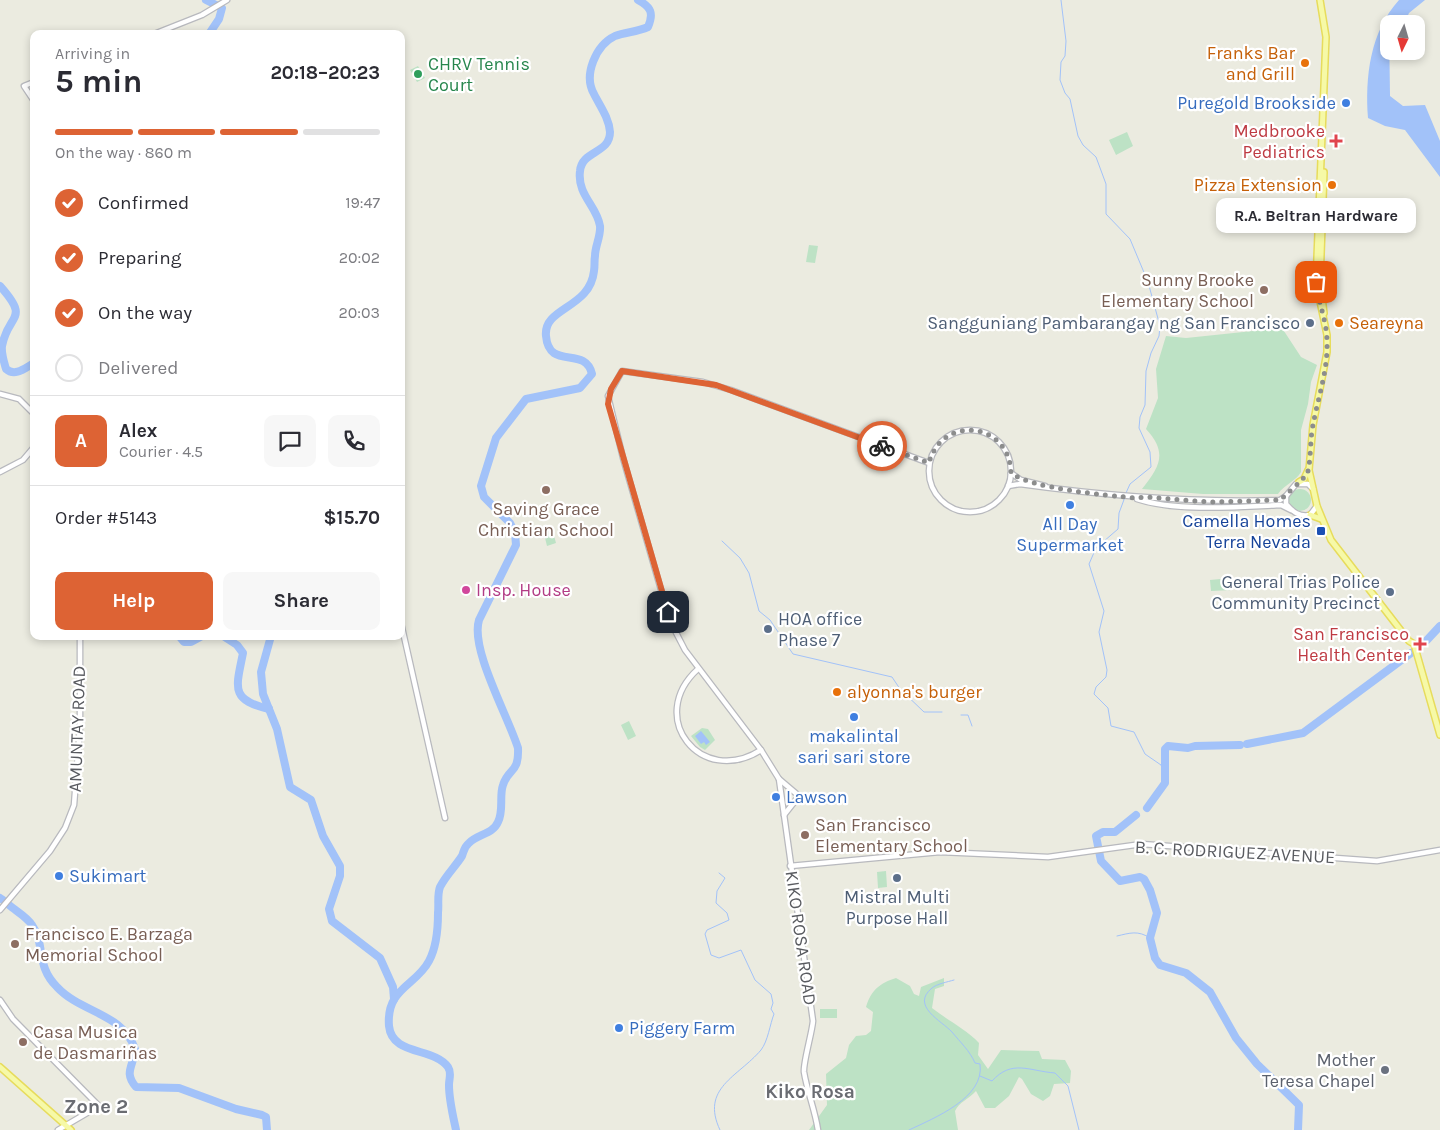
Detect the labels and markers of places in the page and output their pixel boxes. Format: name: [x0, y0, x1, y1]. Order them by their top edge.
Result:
place label: Franks Bar and Grill: [1207, 42, 1295, 85]
place label: CHRV Tennis Court: [428, 53, 530, 96]
marker: Franks Bar and Grill: [1299, 57, 1311, 69]
marker: CHRV Tennis Court: [412, 68, 424, 80]
place label: Puregold Brookside: [1177, 92, 1336, 114]
marker: Puregold Brookside: [1340, 97, 1352, 109]
place label: Medbrooke Pediatrics: [1234, 120, 1325, 163]
marker: Medbrooke Pediatrics: [1329, 134, 1343, 148]
place label: Pizza Extension: [1194, 174, 1322, 196]
marker: Pizza Extension: [1326, 179, 1338, 191]
callout: R.A. Beltran Hardware: [1216, 197, 1416, 232]
pin: [1295, 261, 1337, 303]
place label: Sunny Brooke Elementary School: [1101, 269, 1254, 312]
marker: Sunny Brooke Elementary School: [1258, 284, 1270, 296]
place label: Sangguniang Pambarangay ng San Francisco: [927, 312, 1300, 334]
place label: Seareyna: [1349, 312, 1424, 334]
marker: Sangguniang Pambarangay ng San Francisco: [1304, 317, 1316, 329]
marker: Seareyna: [1333, 317, 1345, 329]
marker: Saving Grace Christian School: [540, 484, 552, 496]
place label: Saving Grace Christian School: [478, 498, 614, 541]
marker: All Day Supermarket: [1064, 499, 1076, 511]
place label: Camella Homes Terra Nevada: [1182, 510, 1311, 553]
place label: All Day Supermarket: [1016, 513, 1124, 556]
marker: Camella Homes Terra Nevada: [1315, 525, 1327, 537]
place label: General Trias Police Community Precinct: [1212, 571, 1380, 614]
place label: Insp. House: [476, 579, 571, 601]
marker: Insp. House: [460, 584, 472, 596]
marker: General Trias Police Community Precinct: [1384, 586, 1396, 598]
pin: [647, 591, 689, 633]
place label: HOA office Phase 7: [778, 608, 862, 651]
marker: HOA office Phase 7: [762, 623, 774, 635]
place label: San Francisco Health Center: [1293, 623, 1409, 666]
marker: San Francisco Health Center: [1413, 637, 1427, 651]
place label: alyonna's burger: [847, 681, 982, 703]
marker: alyonna's burger: [831, 686, 843, 698]
marker: makalintal sari sari store: [848, 711, 860, 723]
place label: makalintal sari sari store: [798, 725, 910, 768]
place label: Lawson: [786, 786, 848, 808]
marker: Lawson: [770, 791, 782, 803]
place label: San Francisco Elementary School: [815, 814, 968, 857]
marker: San Francisco Elementary School: [799, 829, 811, 841]
place label: Sukimart: [69, 865, 147, 887]
marker: Sukimart: [53, 870, 65, 882]
marker: Mistral Multi Purpose Hall: [891, 872, 903, 884]
place label: Mistral Multi Purpose Hall: [844, 886, 950, 929]
place label: Francisco E. Barzaga Memorial School: [25, 923, 193, 966]
marker: Francisco E. Barzaga Memorial School: [9, 938, 21, 950]
place label: Piggery Farm: [629, 1017, 735, 1039]
place label: Casa Musica de Dasmariñas: [33, 1021, 157, 1064]
marker: Piggery Farm: [613, 1022, 625, 1034]
marker: Casa Musica de Dasmariñas: [17, 1036, 29, 1048]
place label: Mother Teresa Chapel: [1262, 1049, 1375, 1092]
marker: Mother Teresa Chapel: [1379, 1064, 1391, 1076]

